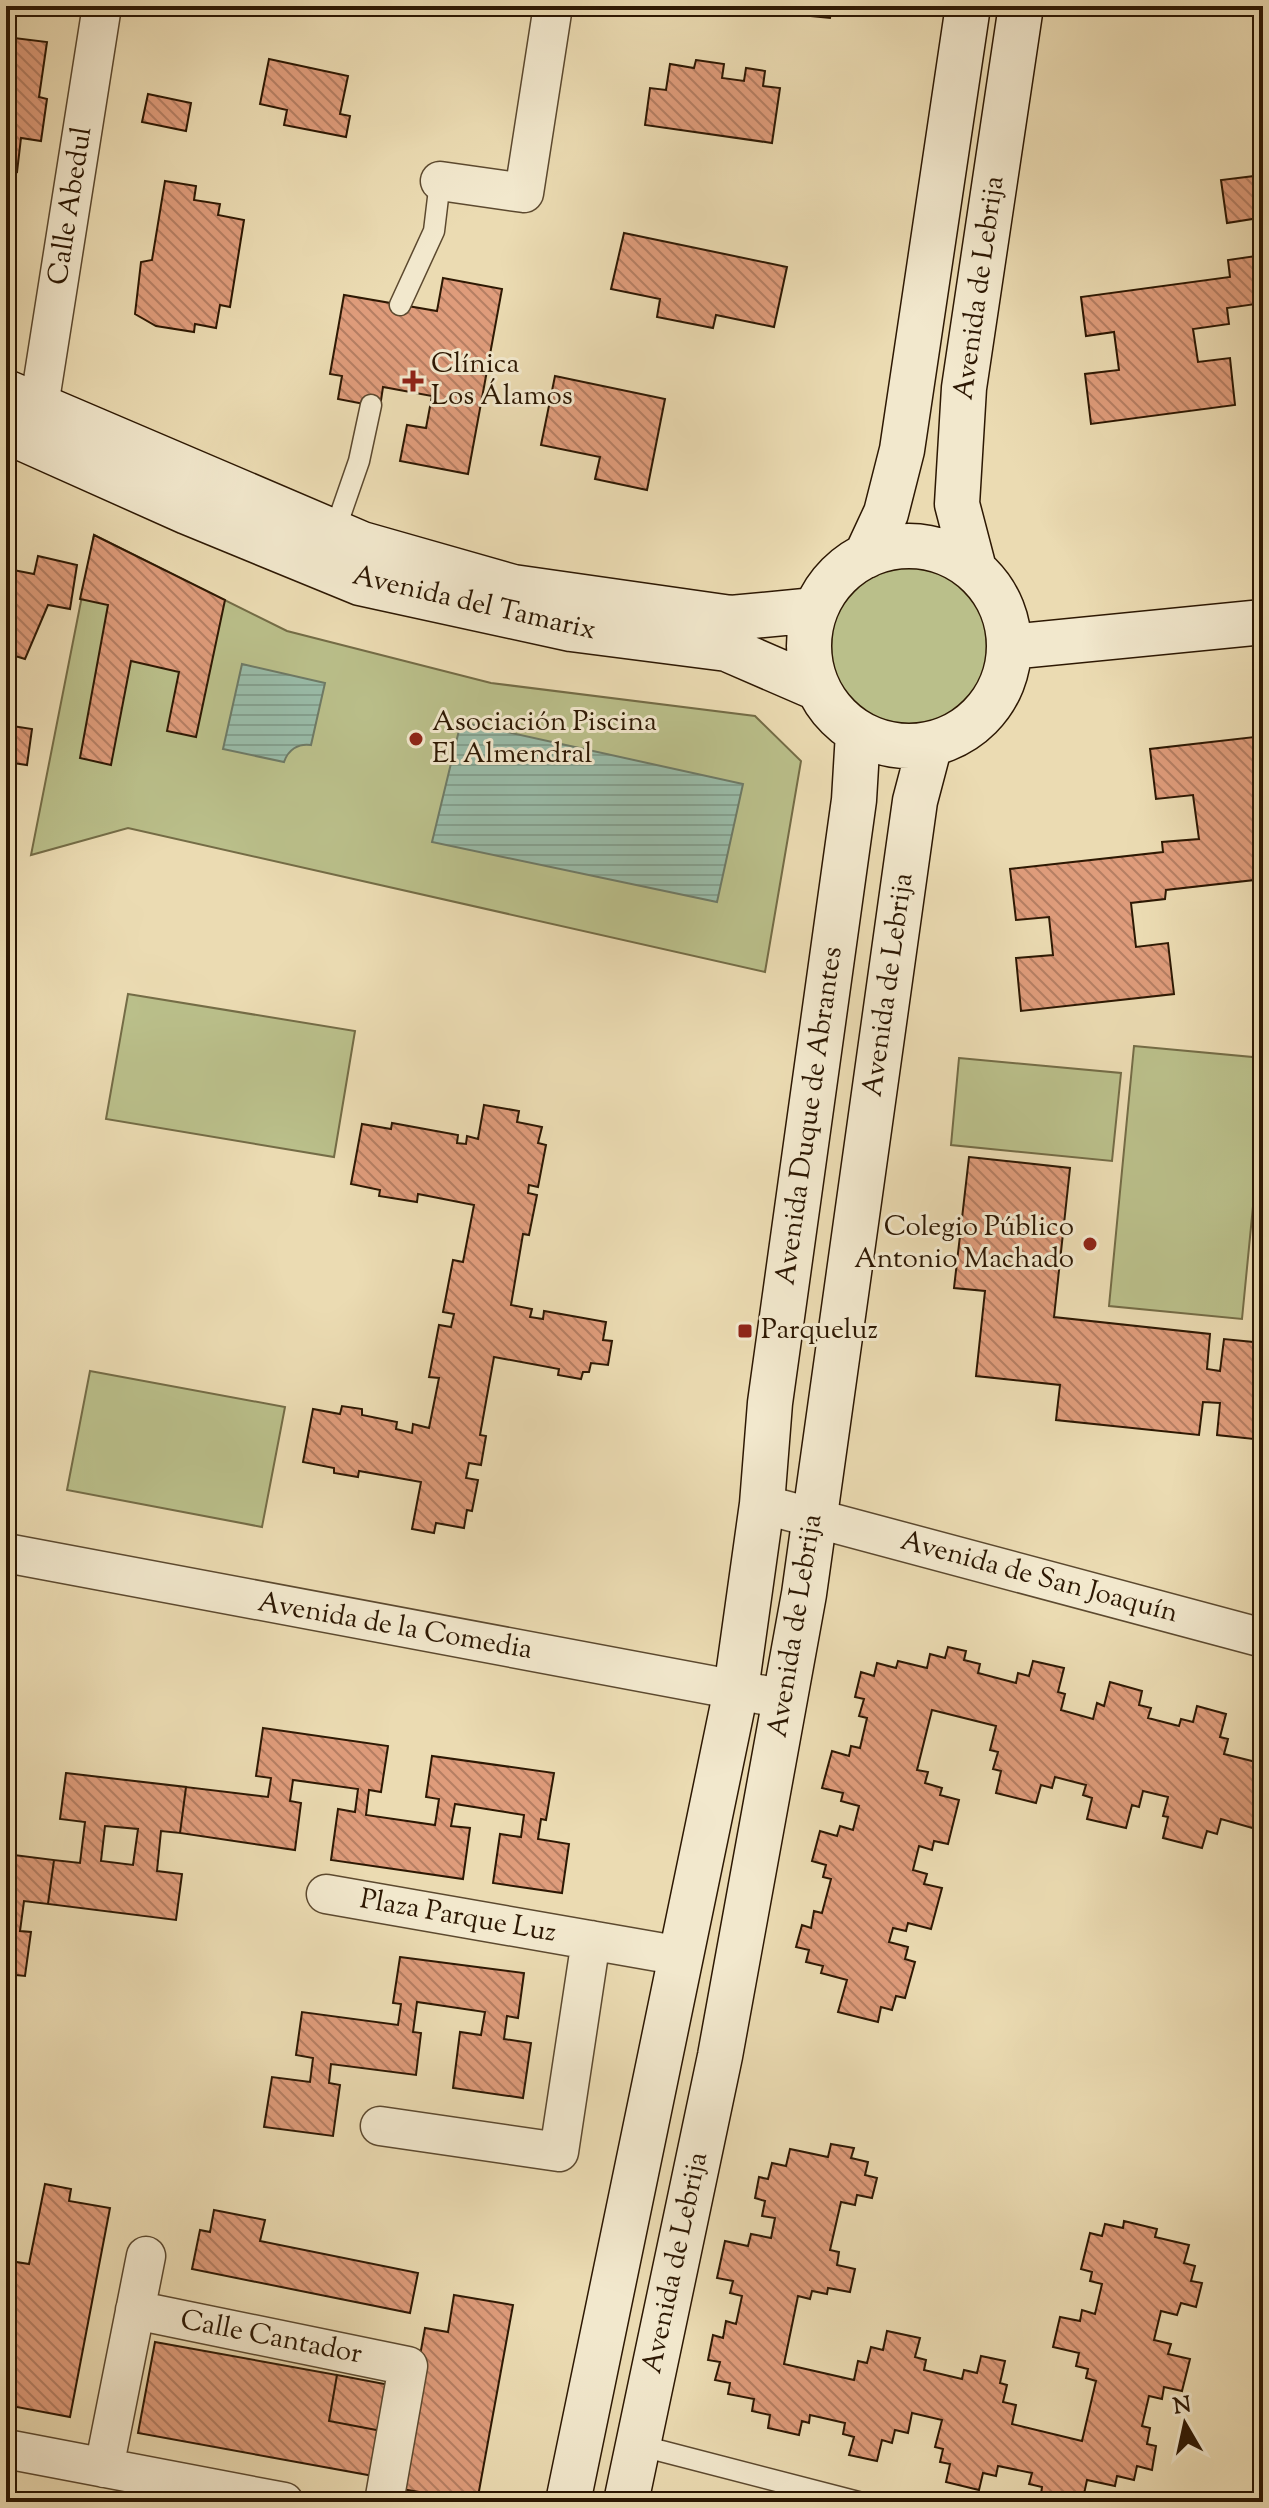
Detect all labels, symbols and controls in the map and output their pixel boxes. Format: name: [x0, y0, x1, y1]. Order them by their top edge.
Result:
street label: Calle Abedul: [39, 124, 103, 288]
street label: Avenida de Lebrija: [944, 173, 1016, 403]
place label: Clínica Los Álamos: [431, 345, 573, 417]
marker: Clínica Los Álamos: [402, 370, 424, 392]
street label: Avenida del Tamarix: [348, 557, 600, 651]
place label: Asociación Piscina El Almendral: [432, 703, 657, 775]
marker: Asociación Piscina El Almendral: [407, 730, 425, 748]
street label: Avenida de Lebrija: [853, 870, 925, 1100]
street label: Avenida Duque de Abrantes: [766, 944, 854, 1288]
place label: Colegio Público Antonio Machado: [854, 1208, 1074, 1280]
marker: Colegio Público Antonio Machado: [1081, 1235, 1099, 1253]
place label: Parqueluz: [761, 1311, 878, 1351]
marker: Parqueluz: [736, 1322, 754, 1340]
street label: Avenida de Lebrija: [759, 1511, 833, 1741]
street label: Avenida de San Joaquín: [896, 1522, 1182, 1634]
street label: Avenida de la Comedia: [255, 1583, 535, 1671]
street label: Plaza Parque Luz: [357, 1880, 559, 1954]
street label: Avenida de Lebrija: [633, 2148, 719, 2378]
street label: Calle Cantador: [177, 2301, 366, 2375]
north arrow: [1145, 2384, 1225, 2464]
text: N: [1171, 2390, 1194, 2424]

